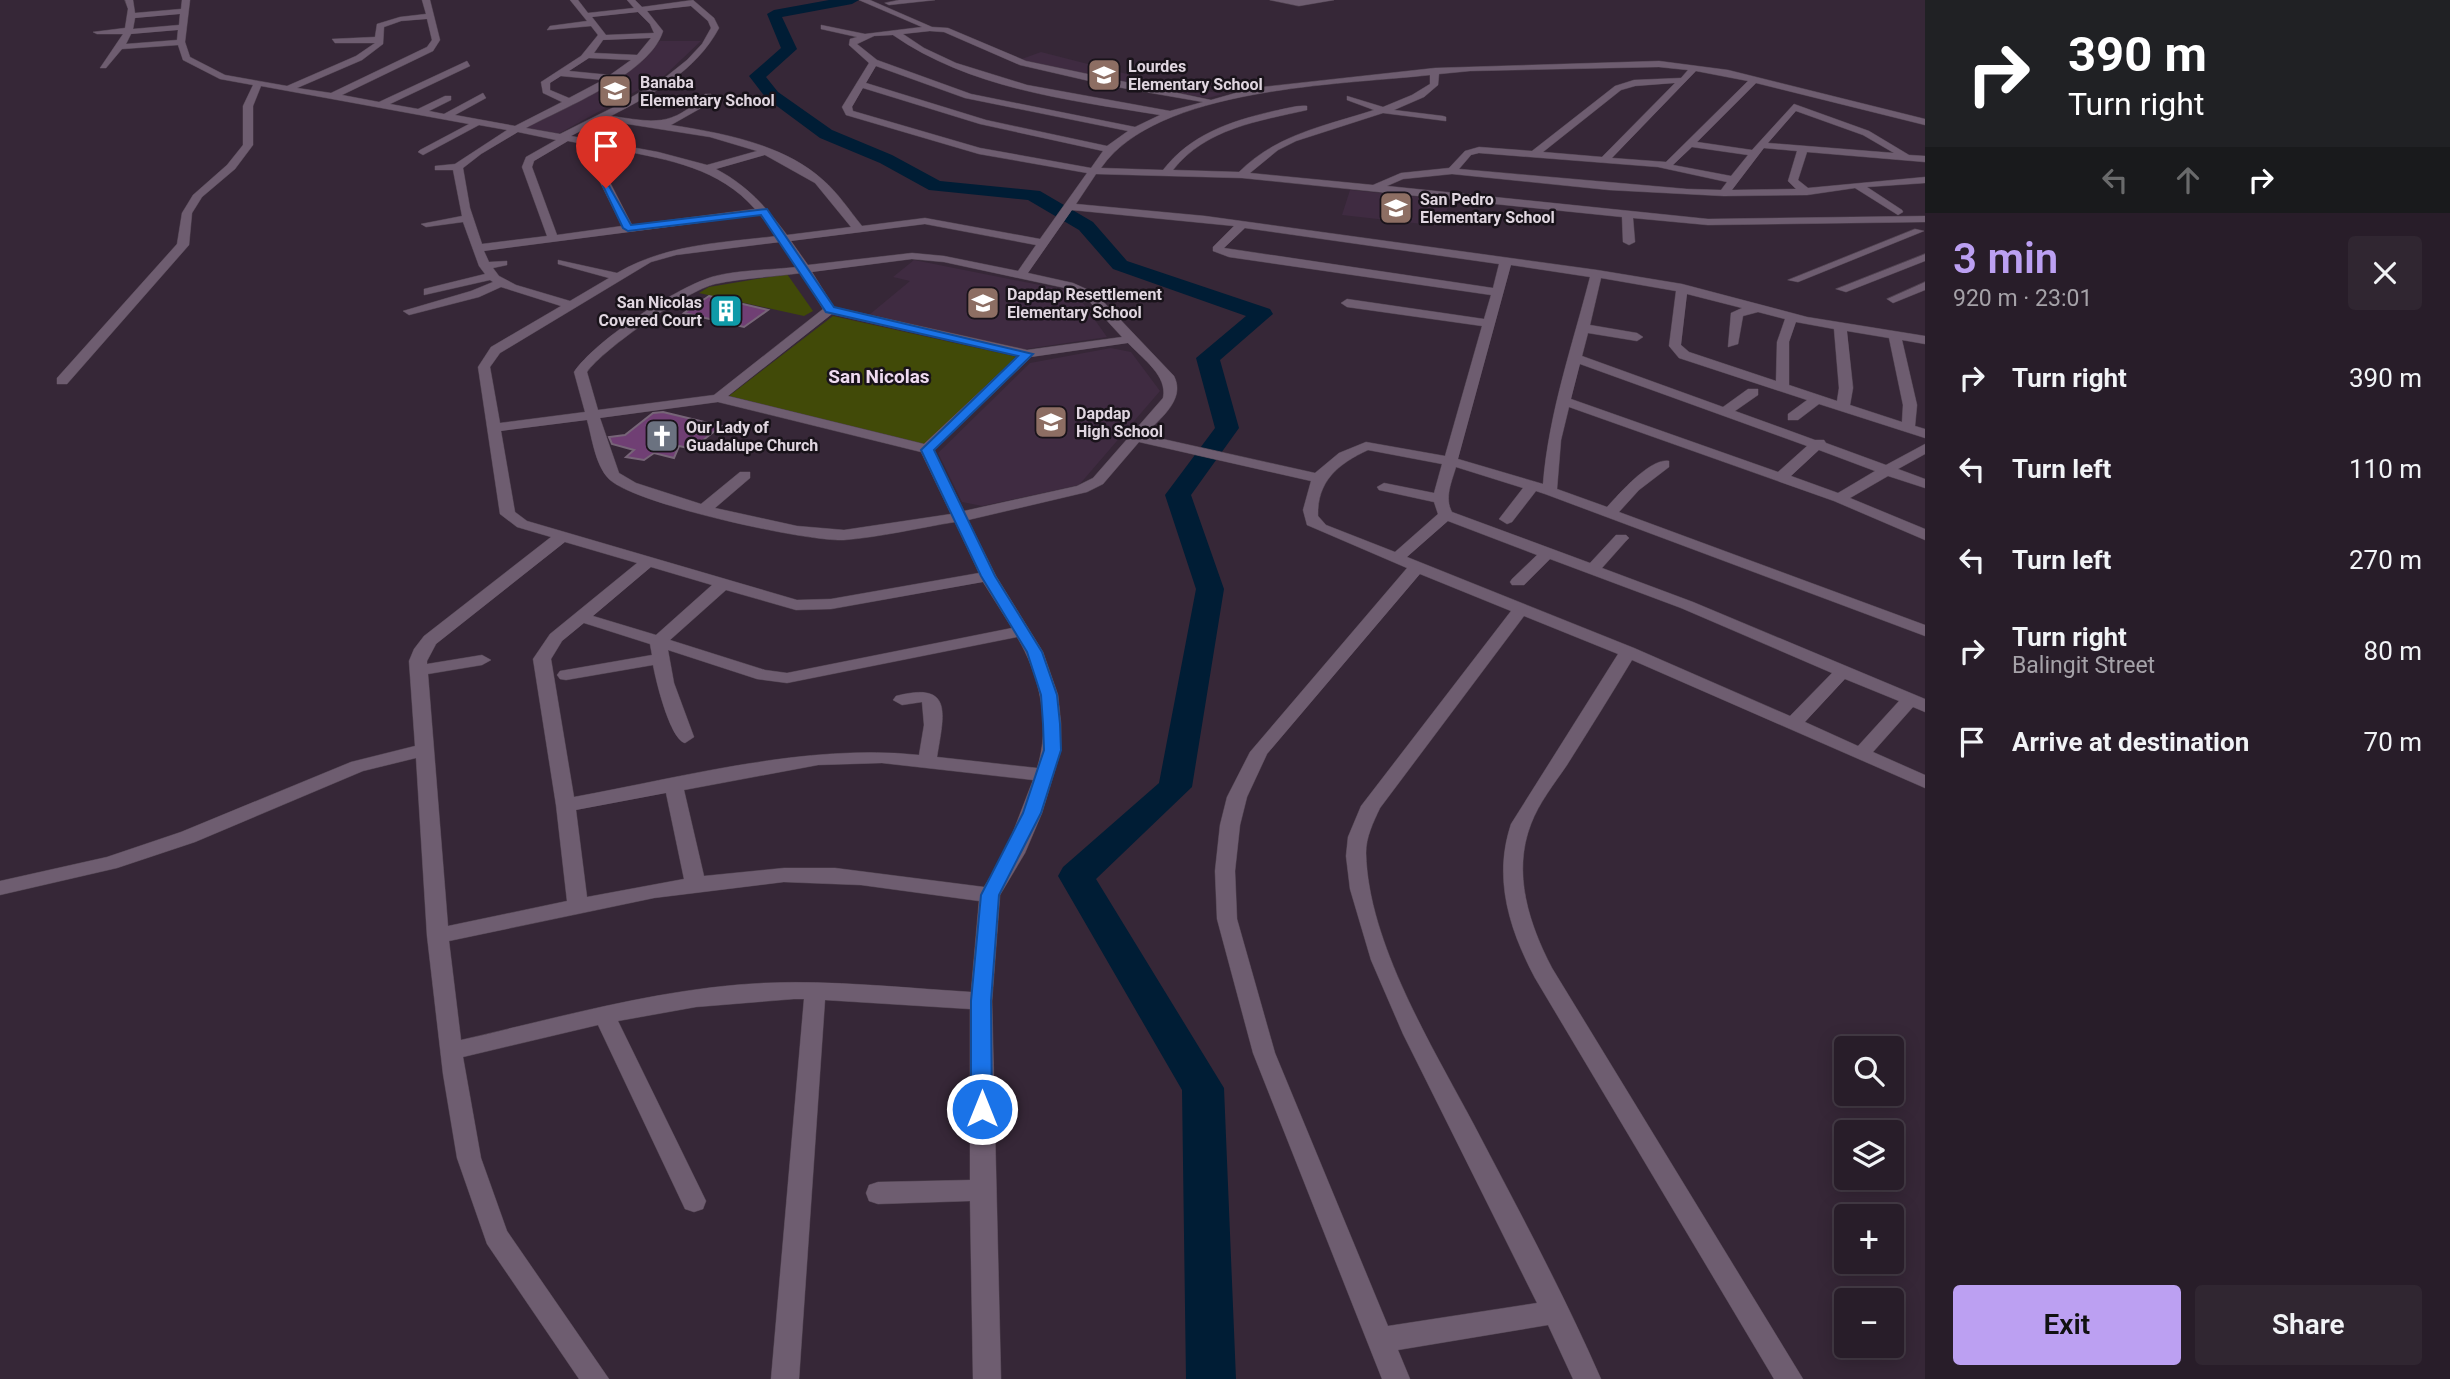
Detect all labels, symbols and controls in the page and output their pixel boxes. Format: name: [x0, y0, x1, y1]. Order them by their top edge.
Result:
text: 390 m: [2068, 26, 2207, 83]
icon: right: [1953, 28, 2044, 119]
school or university icon: Lourdes Elementary School: [1085, 56, 1123, 94]
place label: Lourdes Elementary School: [1128, 57, 1263, 94]
school or university icon: Banaba Elementary School: [596, 72, 634, 110]
place label: Banaba Elementary School: [640, 73, 775, 110]
text: Turn right: [2068, 85, 2204, 123]
pin: [576, 116, 636, 188]
icon: arrive: [587, 127, 625, 165]
icon: left: [2096, 161, 2134, 199]
icon: ahead: [2169, 161, 2207, 199]
icon: right: [2242, 161, 2280, 199]
school or university icon: San Pedro Elementary School: [1377, 189, 1415, 227]
place label: San Pedro Elementary School: [1420, 190, 1555, 227]
text: 3 min: [1953, 234, 2058, 283]
button: close: [2348, 236, 2422, 310]
school or university icon: Dapdap Resettlement Elementary School: [964, 284, 1002, 322]
place label: Dapdap Resettlement Elementary School: [1007, 285, 1162, 322]
text: 920 m · 23:01: [1953, 285, 2092, 312]
building icon: San Nicolas Covered Court: [707, 292, 745, 330]
place label: San Nicolas Covered Court: [599, 293, 703, 330]
icon: right: [1953, 359, 1991, 397]
text: Turn right: [2012, 363, 2127, 393]
text: 390 m: [2349, 363, 2422, 393]
district label: San Nicolas: [828, 365, 930, 388]
school or university icon: Dapdap High School: [1032, 403, 1070, 441]
place label: Dapdap High School: [1076, 404, 1163, 441]
church icon: Our Lady of Guadalupe Church: [643, 417, 681, 455]
place label: Our Lady of Guadalupe Church: [686, 418, 818, 455]
icon: left: [1953, 450, 1991, 488]
text: Turn left: [2012, 454, 2111, 484]
text: 110 m: [2349, 454, 2422, 484]
icon: left: [1953, 541, 1991, 579]
text: Turn left: [2012, 545, 2111, 575]
text: 270 m: [2349, 545, 2422, 575]
text: Turn right: [2012, 622, 2127, 652]
icon: right: [1953, 632, 1991, 670]
text: 80 m: [2364, 636, 2422, 666]
text: Balingit Street: [2012, 652, 2155, 679]
icon: arrive: [1953, 723, 1991, 761]
text: Arrive at destination: [2012, 727, 2249, 757]
text: 70 m: [2364, 727, 2422, 757]
map controls: [1834, 1036, 1904, 1358]
button: search: [1834, 1036, 1904, 1106]
position arrow: [945, 1072, 1019, 1146]
button: layers: [1834, 1120, 1904, 1190]
button: +: [1834, 1204, 1904, 1274]
button: Exit: [1953, 1285, 2181, 1365]
button: Share: [2195, 1285, 2422, 1365]
button: −: [1834, 1288, 1904, 1358]

